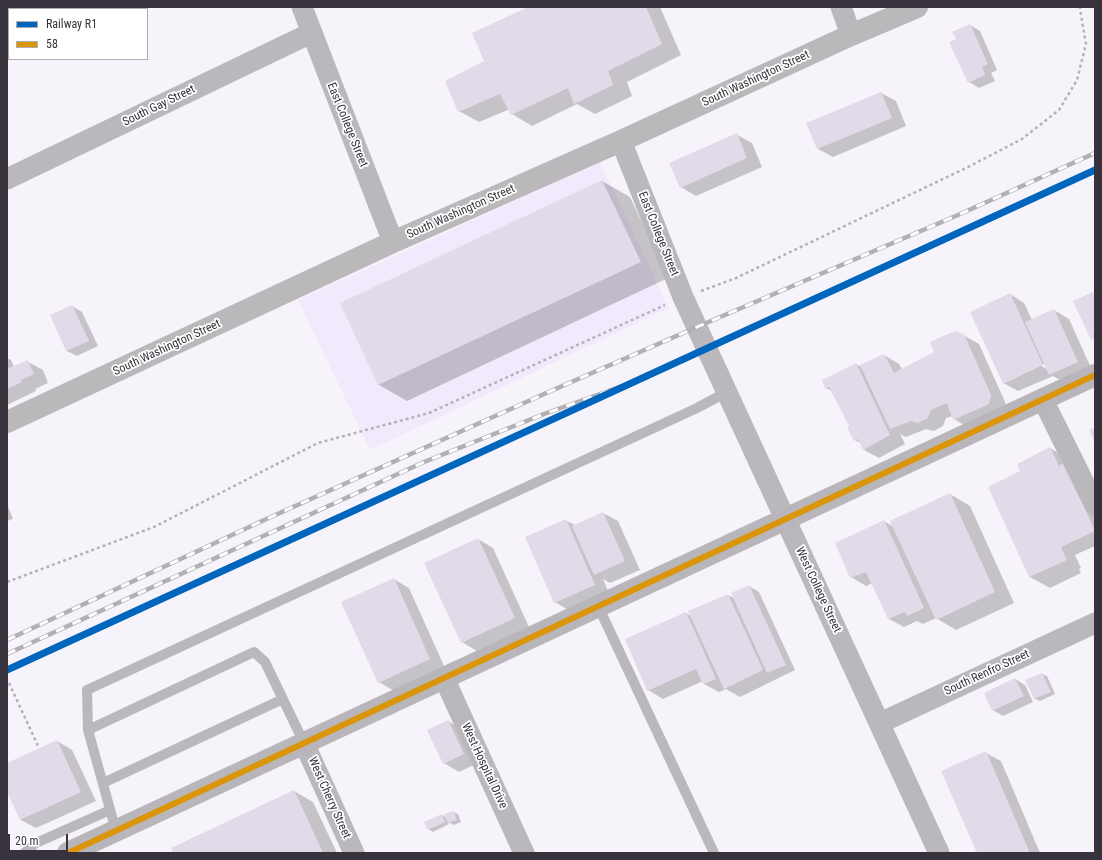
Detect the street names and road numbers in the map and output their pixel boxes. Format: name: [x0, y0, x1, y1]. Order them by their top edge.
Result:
street label: South Washington Street: [700, 48, 812, 110]
street label: East College Street: [323, 81, 371, 169]
street label: South Gay Street: [120, 82, 198, 130]
street label: South Washington Street: [405, 182, 517, 242]
street label: East College Street: [634, 190, 682, 278]
street label: South Washington Street: [111, 317, 223, 379]
street label: West College Street: [792, 545, 844, 635]
street label: South Renfro Street: [942, 647, 1032, 699]
street label: West Hospital Drive: [458, 721, 510, 811]
street label: West Cherry Street: [305, 755, 353, 841]

